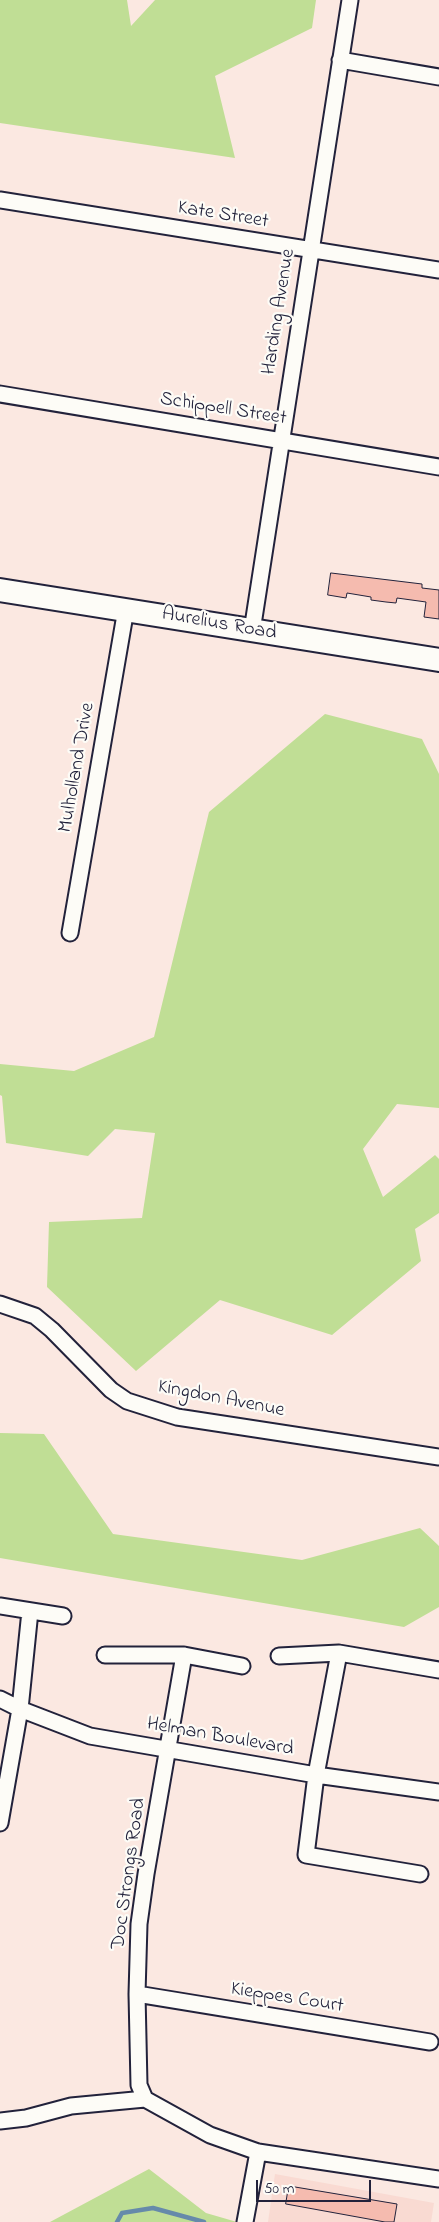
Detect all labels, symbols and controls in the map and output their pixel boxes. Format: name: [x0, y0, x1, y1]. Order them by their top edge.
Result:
street label: Kate Street: [176, 197, 270, 235]
street label: Harding Avenue: [258, 247, 302, 377]
street label: Schippell Street: [158, 388, 288, 432]
street label: Aurelius Road: [160, 603, 278, 647]
street label: Mulholland Drive: [55, 701, 101, 835]
street label: Kingdon Avenue: [156, 1376, 286, 1424]
street label: Helman Boulevard: [145, 1713, 295, 1763]
street label: Doc Strongs Road: [107, 1797, 153, 1951]
street label: Kieppes Court: [229, 1978, 345, 2020]
scale bar: [259, 2170, 374, 2202]
text: 50 m: [264, 2178, 294, 2200]

